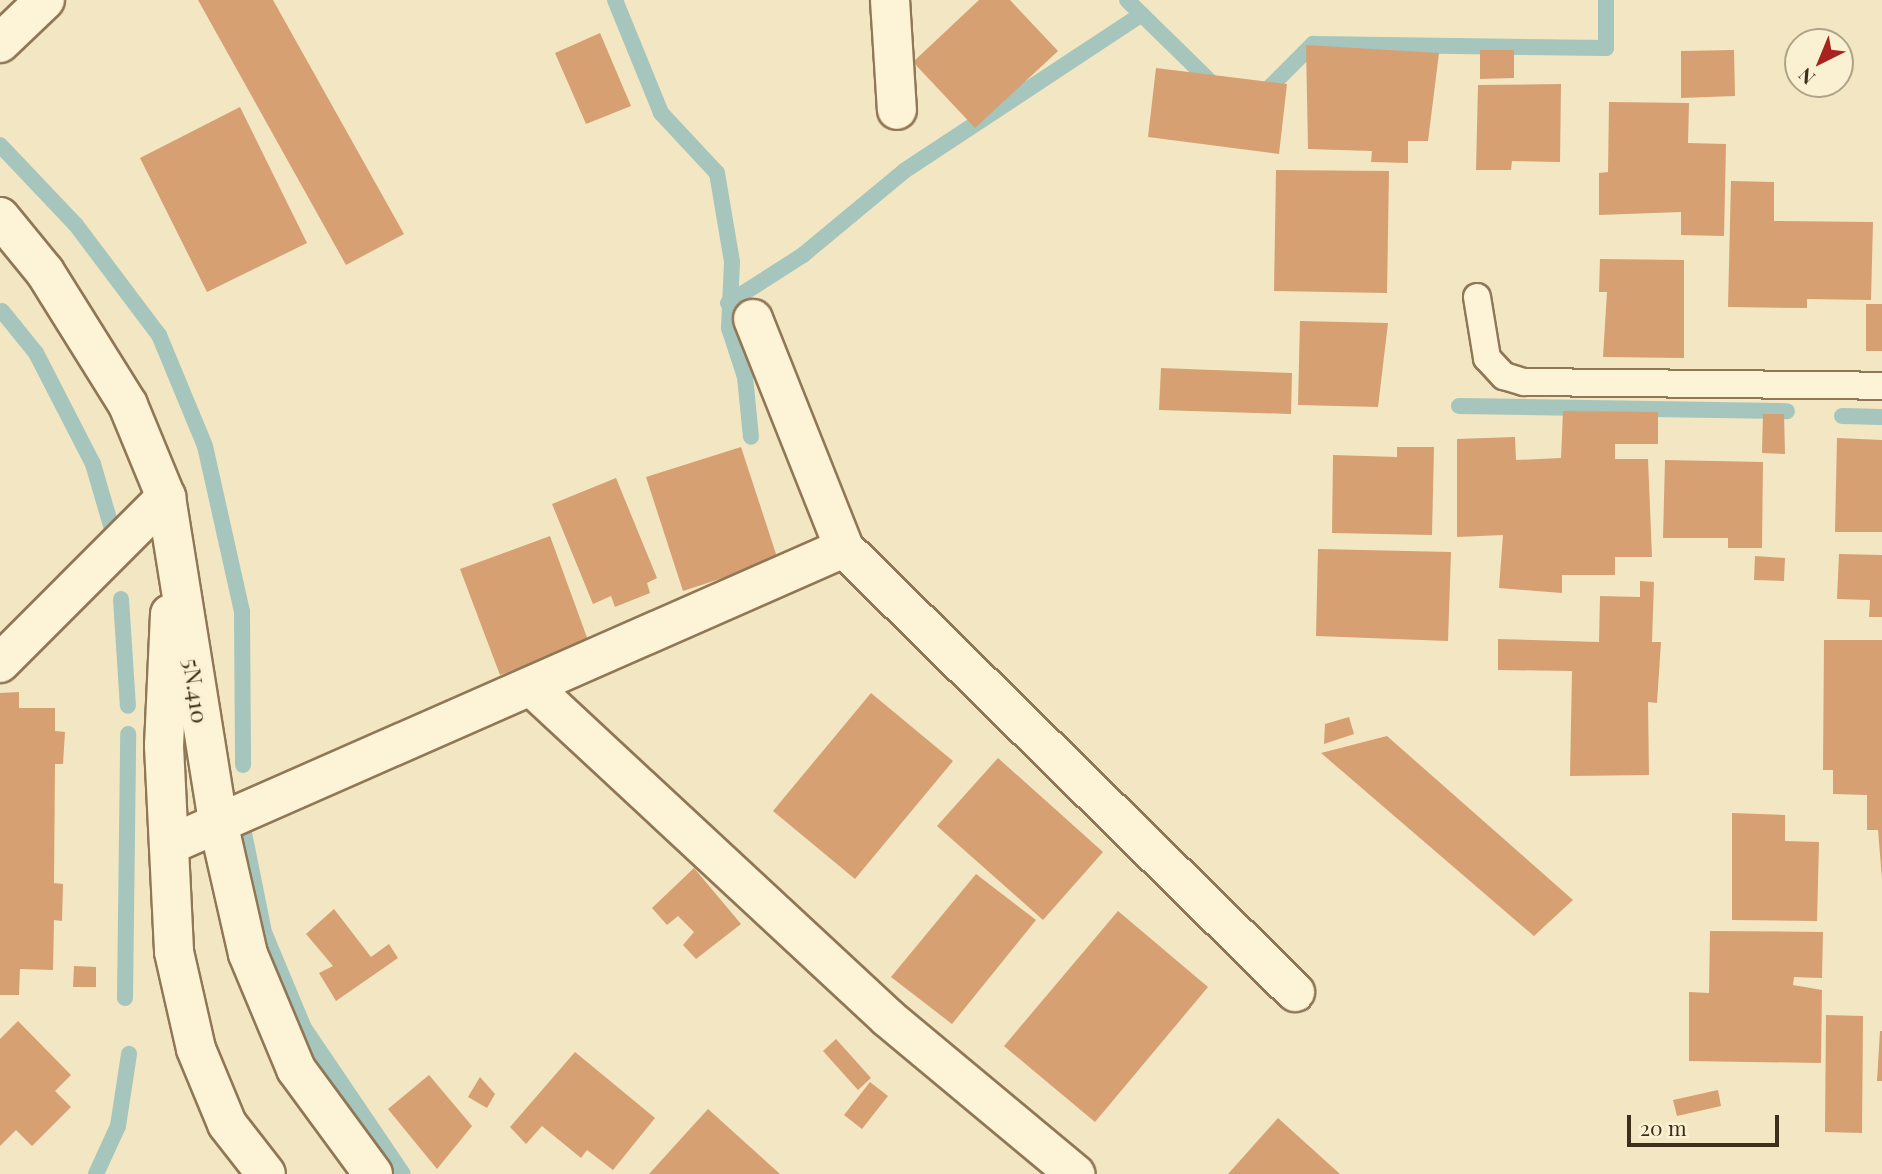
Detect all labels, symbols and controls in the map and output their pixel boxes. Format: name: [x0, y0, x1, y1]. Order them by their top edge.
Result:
north arrow: [1784, 28, 1854, 98]
text: N: [1792, 63, 1820, 91]
street label: 5N.410: [178, 657, 214, 725]
scale bar: [1630, 1100, 1782, 1144]
text: 20 m: [1640, 1113, 1687, 1141]

